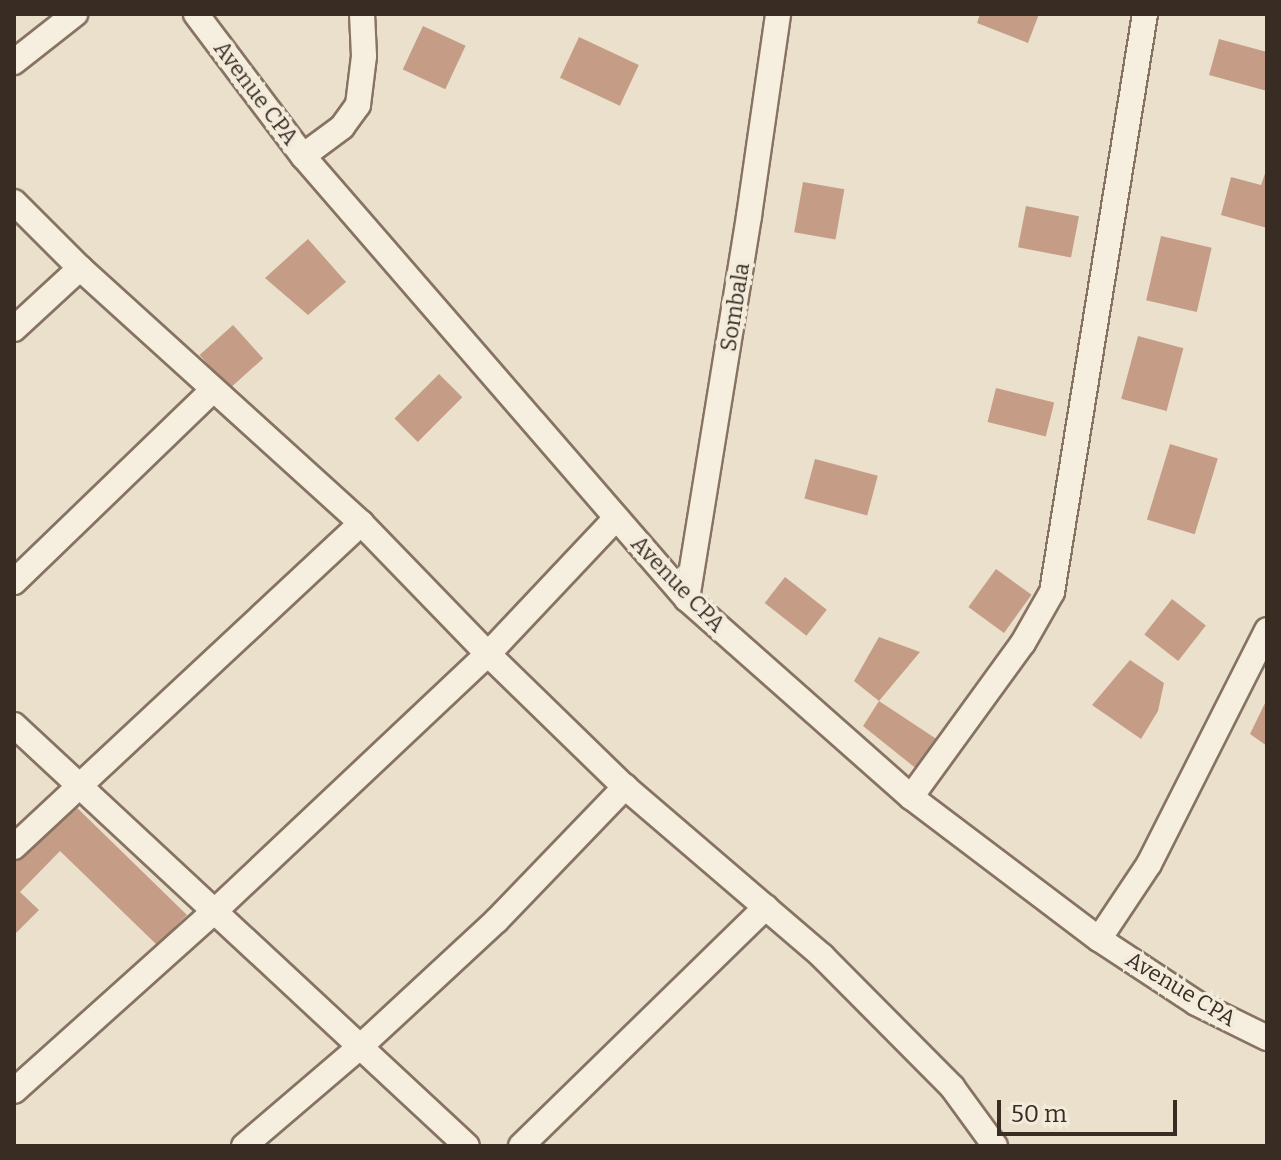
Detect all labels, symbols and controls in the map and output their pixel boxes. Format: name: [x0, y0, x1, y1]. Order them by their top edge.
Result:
street label: Avenue CPA: [208, 36, 304, 150]
street label: Sombala: [715, 261, 755, 353]
street label: Avenue CPA: [626, 530, 730, 638]
street label: Avenue CPA: [1121, 946, 1241, 1032]
scale bar: [1001, 1084, 1181, 1134]
text: 50 m: [1011, 1100, 1067, 1128]

